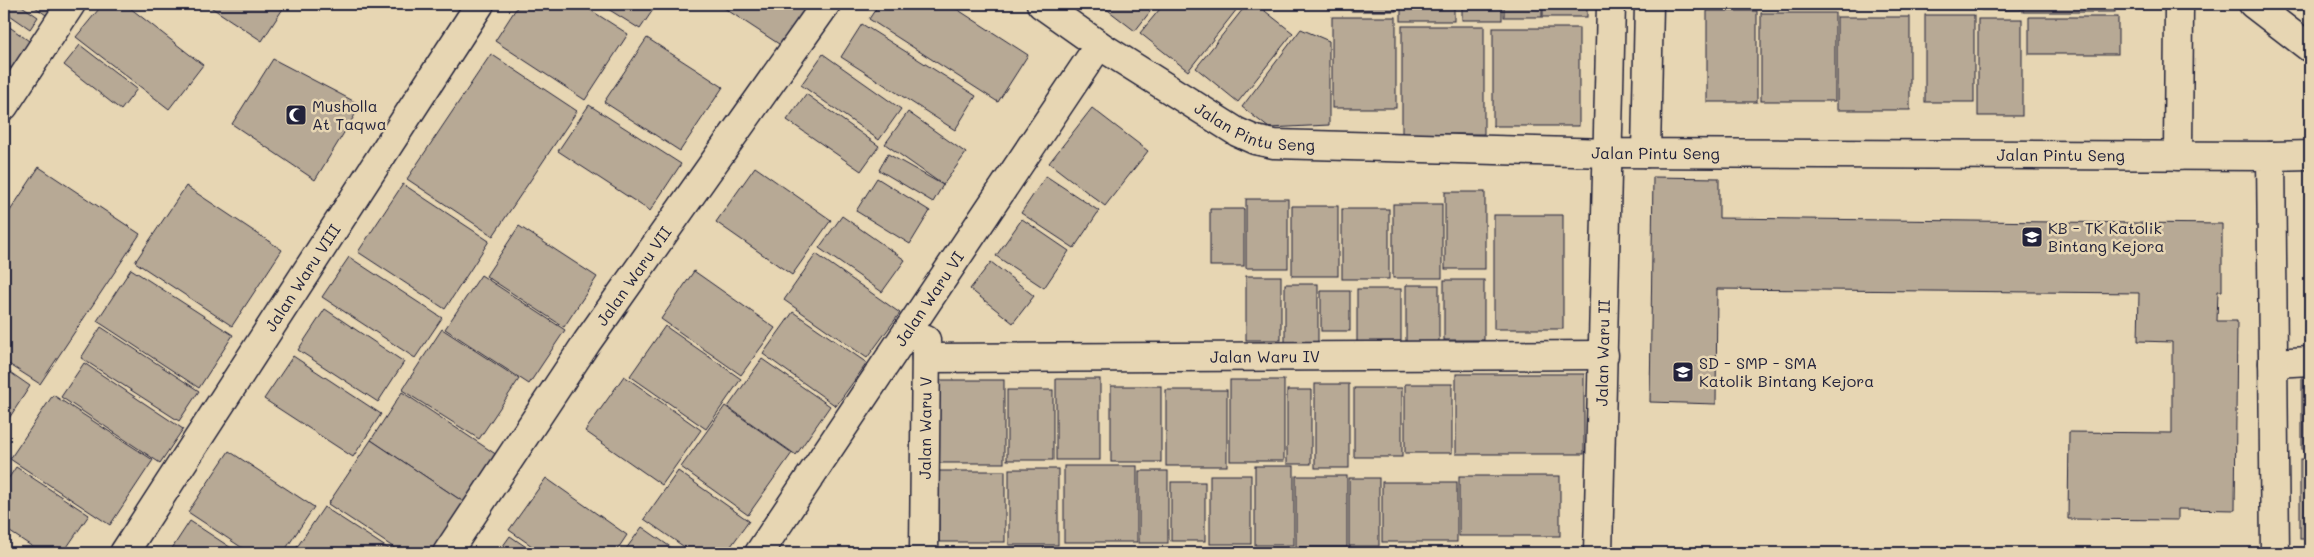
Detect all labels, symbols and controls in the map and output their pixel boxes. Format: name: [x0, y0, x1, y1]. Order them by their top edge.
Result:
place label: Musholla At Taqwa: [312, 95, 387, 134]
street label: Jalan Pintu Seng: [1191, 97, 1315, 155]
mosque icon: Musholla At Taqwa: [284, 103, 308, 127]
street label: Jalan Pintu Seng: [1591, 142, 1720, 164]
street label: Jalan Pintu Seng: [1996, 144, 2125, 165]
place label: KB - TK Katolik Bintang Kejora: [2048, 217, 2164, 256]
street label: Jalan Waru VIII: [259, 220, 345, 335]
street label: Jalan Waru VII: [591, 222, 676, 330]
school or university icon: KB - TK Katolik Bintang Kejora: [2020, 225, 2044, 249]
street label: Jalan Waru VI: [889, 247, 968, 350]
street label: Jalan Waru II: [1590, 299, 1614, 407]
street label: Jalan Waru IV: [1210, 345, 1320, 367]
place label: SD - SMP - SMA Katolik Bintang Kejora: [1699, 352, 1874, 391]
school or university icon: SD - SMP - SMA Katolik Bintang Kejora: [1671, 360, 1695, 384]
street label: Jalan Waru V: [914, 376, 936, 480]

